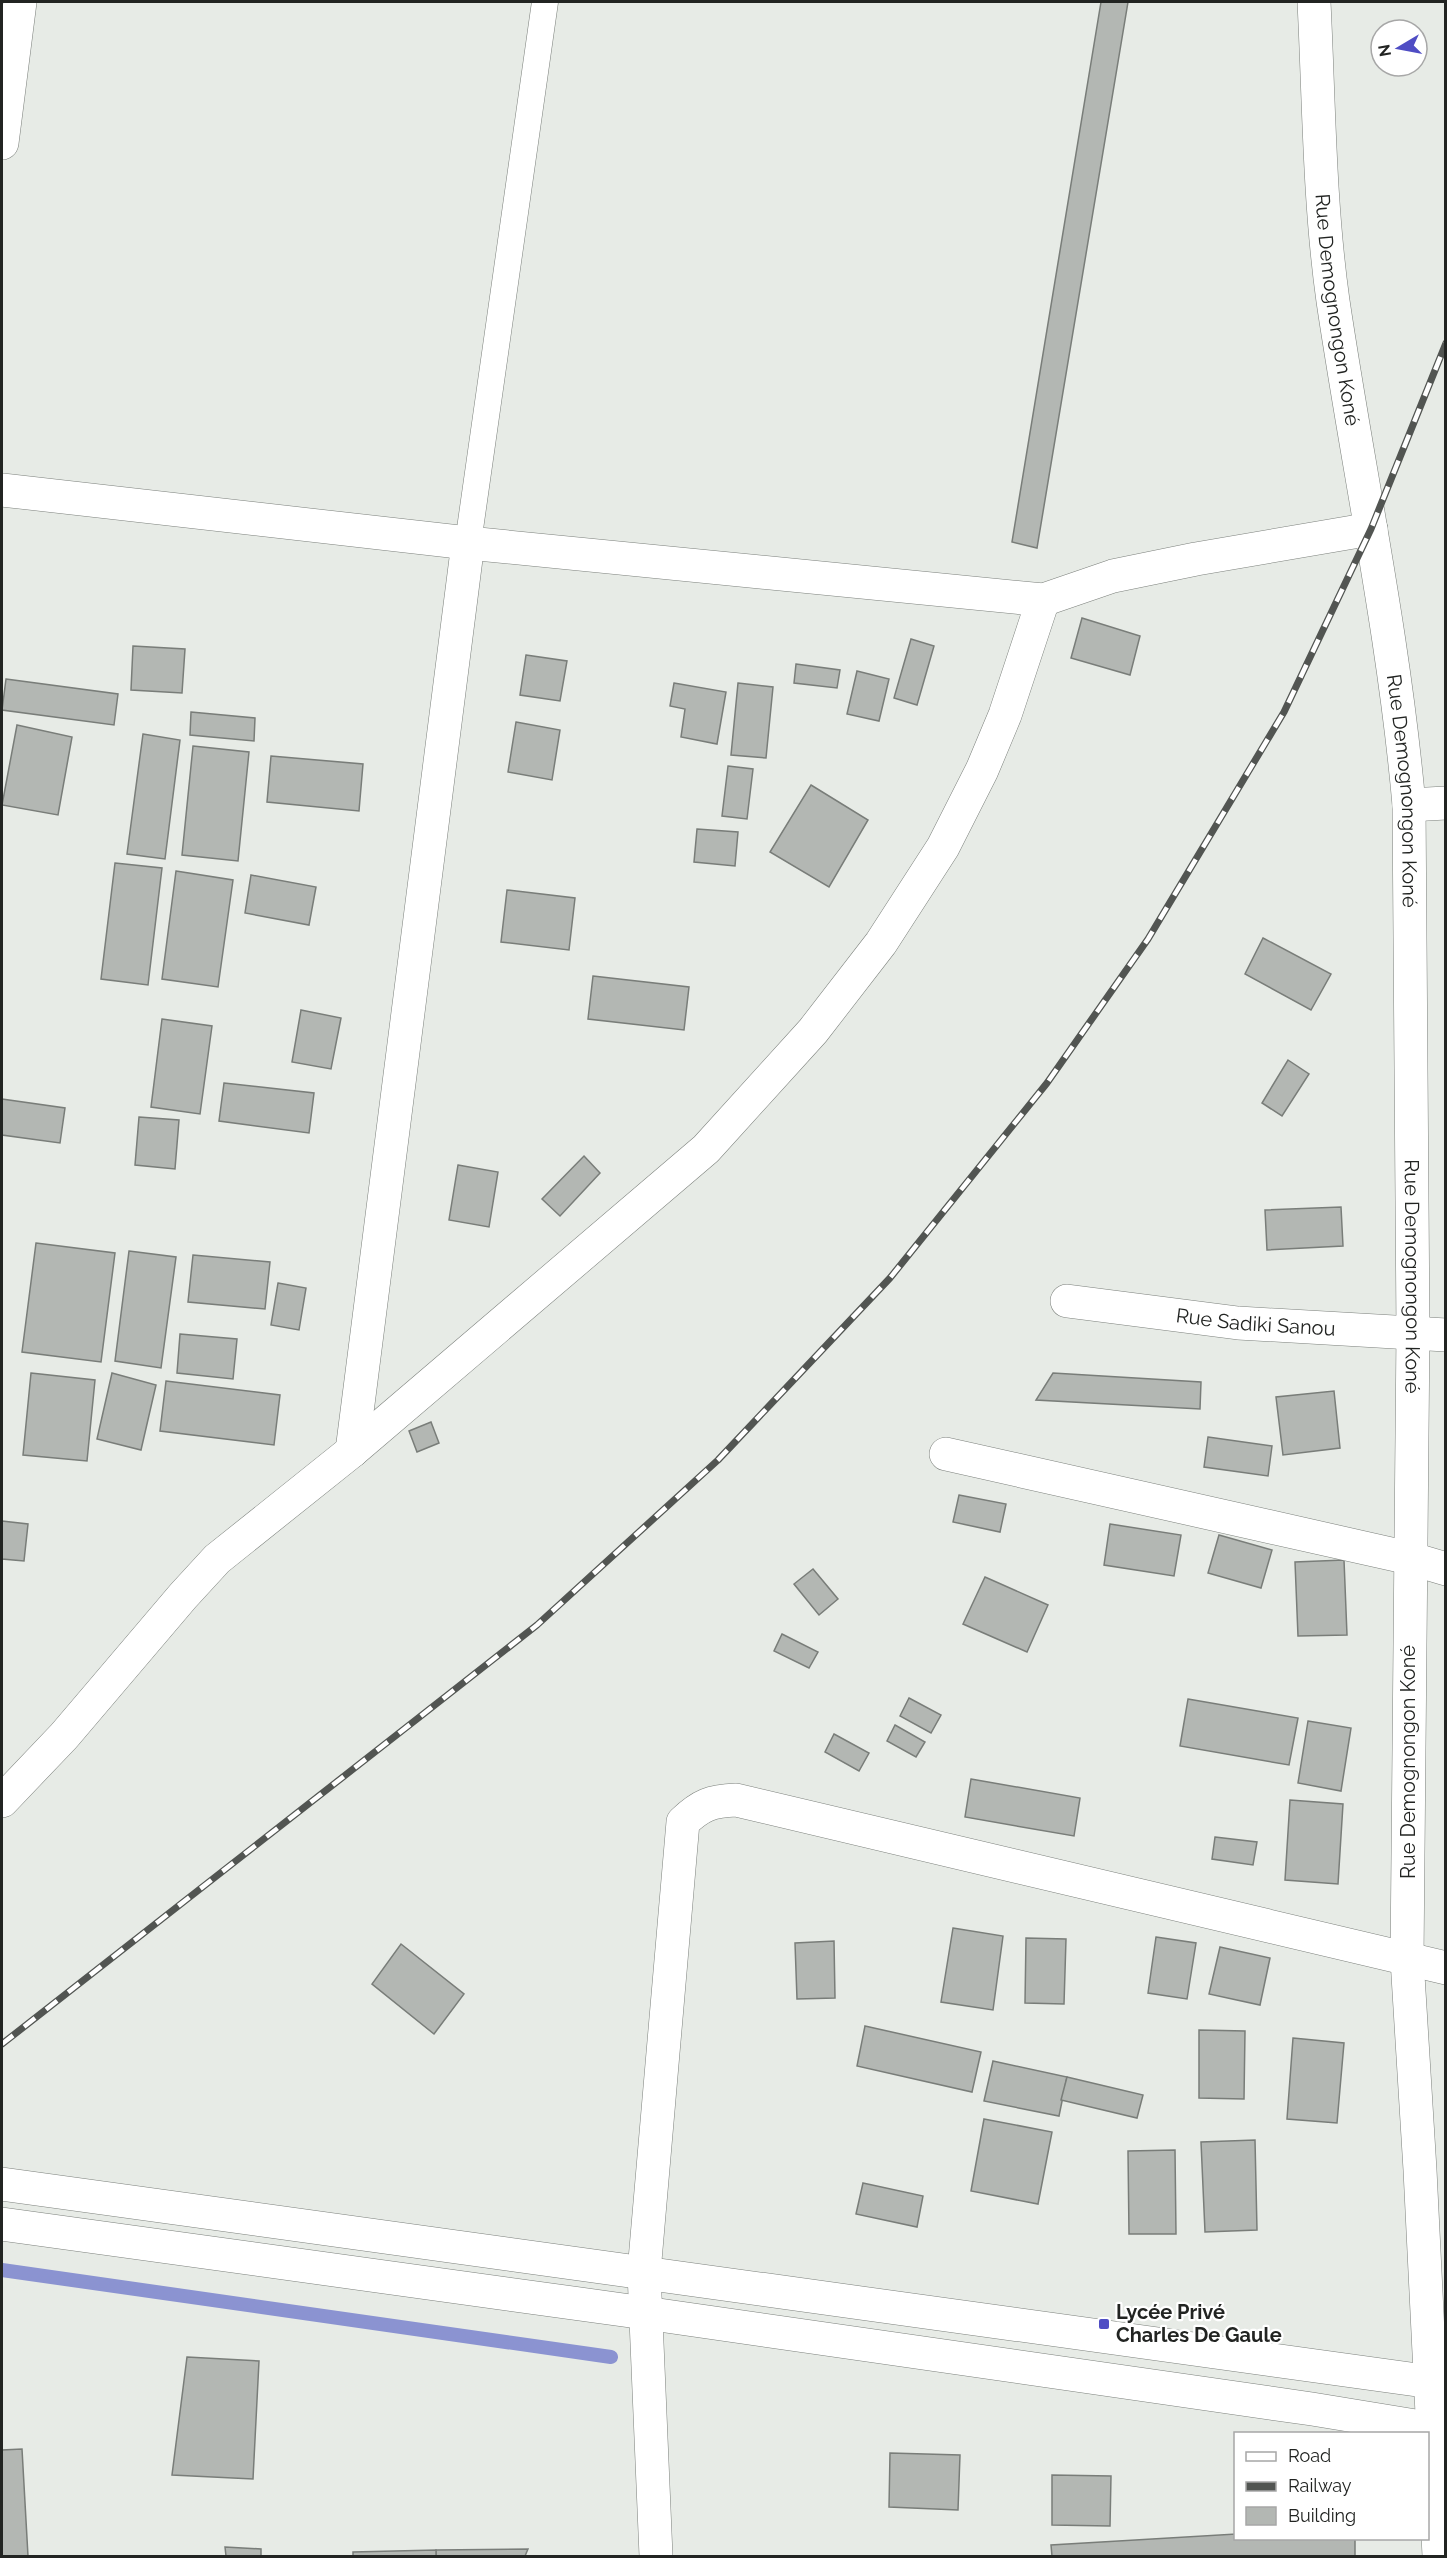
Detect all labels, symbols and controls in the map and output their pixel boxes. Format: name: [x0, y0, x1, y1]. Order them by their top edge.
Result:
north arrow: [1369, 18, 1429, 78]
text: N: [1374, 43, 1395, 58]
street label: Rue Demognongon Koné: [1310, 193, 1365, 428]
street label: Rue Demognongon Koné: [1382, 673, 1422, 908]
street label: Rue Demognongon Koné: [1400, 1159, 1425, 1394]
street label: Rue Sadiki Sanou: [1174, 1303, 1336, 1341]
street label: Rue Demognongon Koné: [1396, 1645, 1420, 1879]
place label: Lycée Privé Charles De Gaule: [1116, 2300, 1282, 2347]
marker: Lycée Privé Charles De Gaule: [1097, 2317, 1111, 2331]
legend: [1234, 2432, 1429, 2540]
text: Road: [1288, 2445, 1331, 2466]
text: Railway: [1288, 2475, 1352, 2496]
text: Building: [1288, 2505, 1356, 2526]

